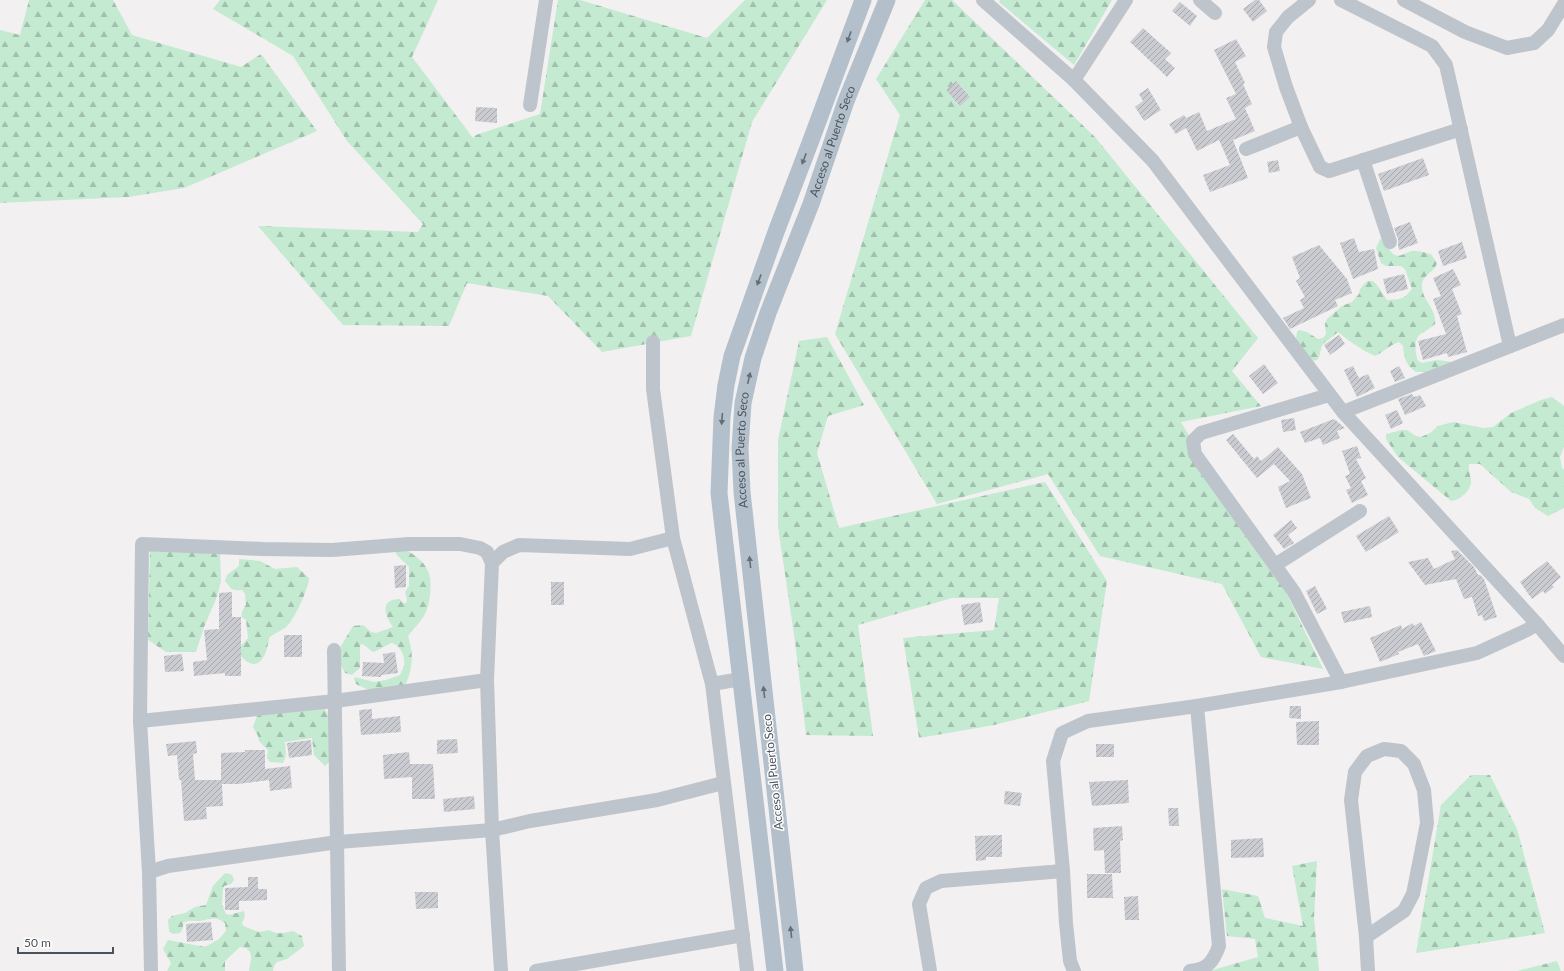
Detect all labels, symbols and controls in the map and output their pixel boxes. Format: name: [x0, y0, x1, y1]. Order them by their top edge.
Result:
one-way arrow: [846, 31, 852, 43]
street label: Acceso al Puerto Seco: [806, 83, 858, 199]
one-way arrow: [801, 153, 807, 165]
one-way arrow: [756, 275, 762, 287]
one-way arrow: [746, 372, 752, 384]
street label: Acceso al Puerto Seco: [732, 390, 752, 509]
one-way arrow: [719, 413, 726, 425]
one-way arrow: [747, 556, 753, 569]
one-way arrow: [761, 686, 767, 698]
street label: Acceso al Puerto Seco: [759, 713, 786, 831]
one-way arrow: [787, 926, 794, 938]
scale bar: [18, 929, 113, 955]
text: 50 m: [24, 935, 51, 950]

